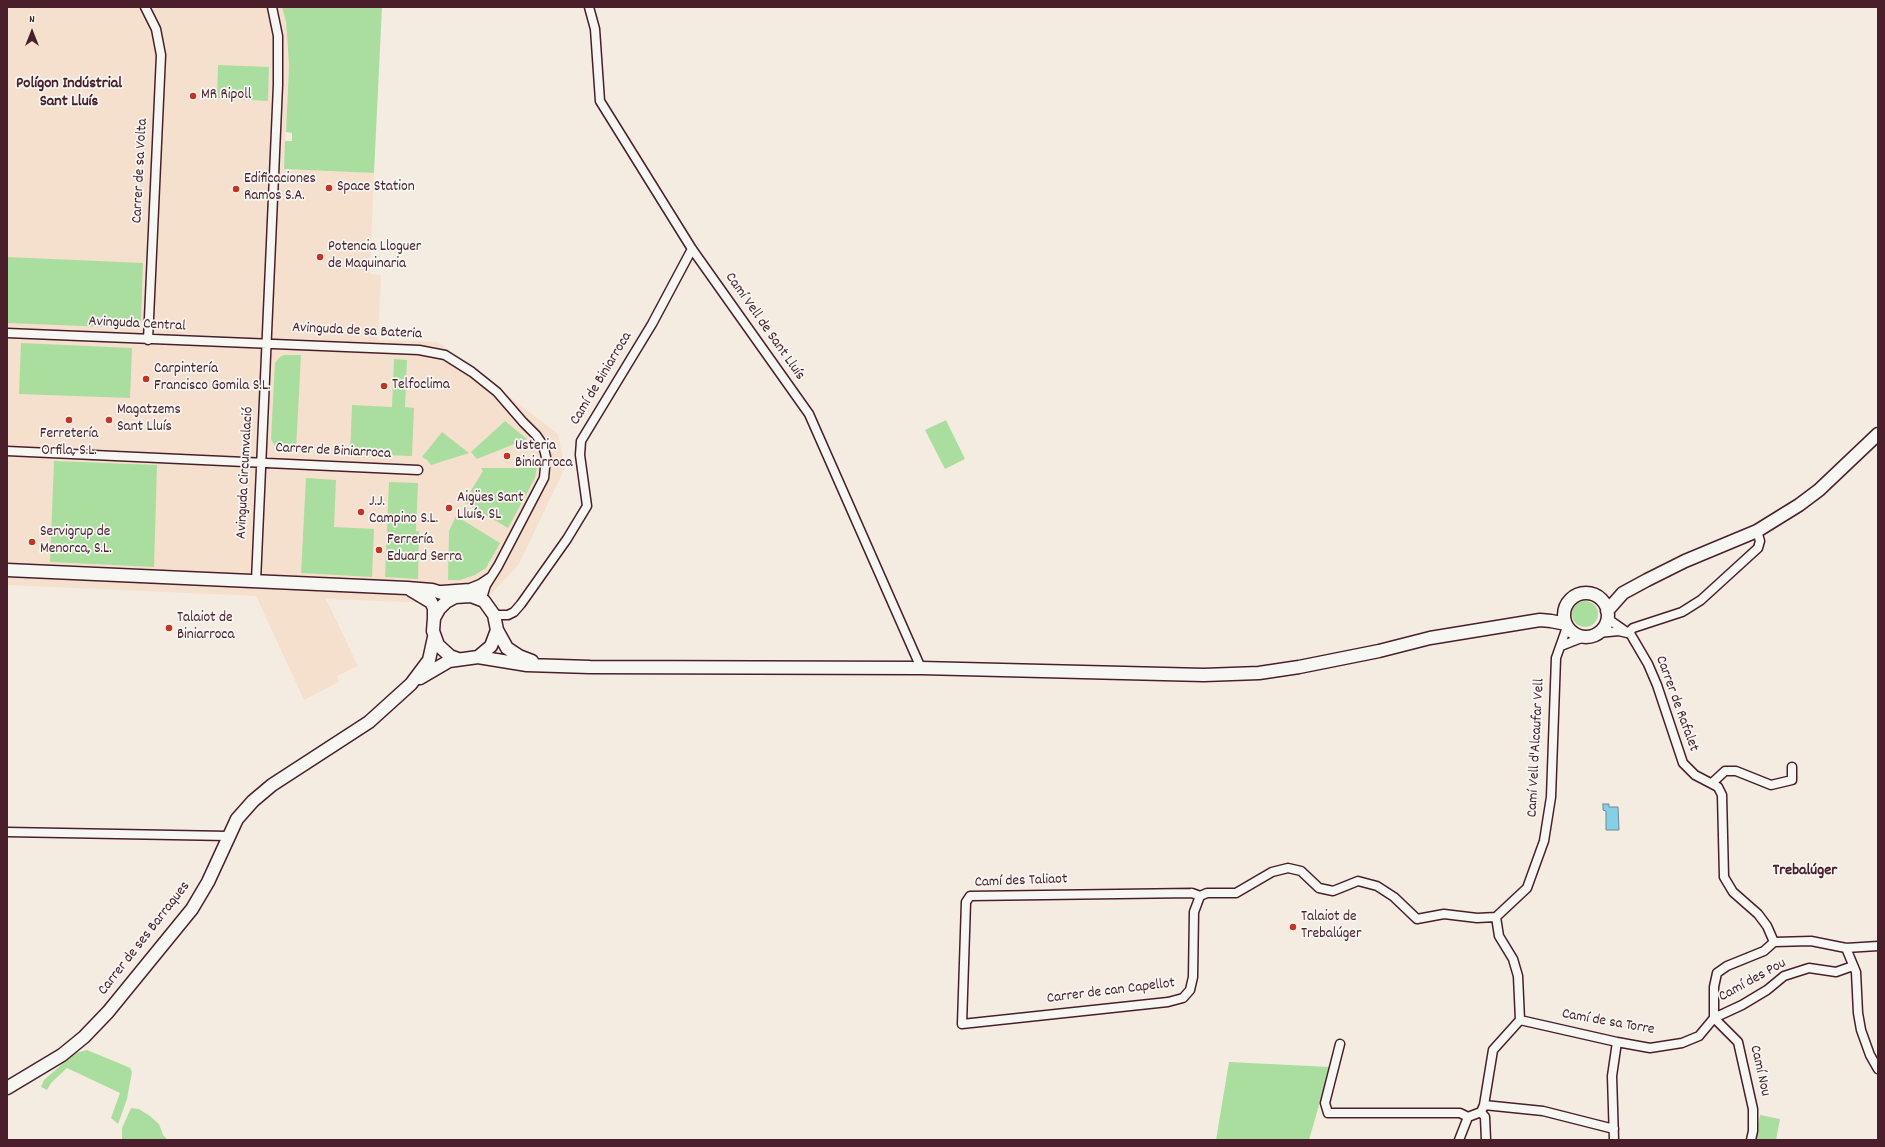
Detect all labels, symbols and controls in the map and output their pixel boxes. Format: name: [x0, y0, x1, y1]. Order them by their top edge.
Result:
north arrow: [12, 12, 52, 52]
text: N: [29, 12, 35, 28]
district label: Polígon Indústrial Sant Lluís: [16, 75, 122, 113]
place label: MR Ripoll: [201, 87, 251, 105]
marker: MR Ripoll: [188, 91, 198, 101]
street label: Carrer de sa Volta: [129, 118, 153, 224]
place label: Edificaciones Ramos S.A.: [244, 171, 316, 206]
place label: Space Station: [337, 179, 415, 197]
marker: Space Station: [324, 183, 334, 193]
marker: Edificaciones Ramos S.A.: [231, 184, 241, 194]
place label: Potencia Lloguer de Maquinaria: [328, 239, 421, 274]
marker: Potencia Lloguer de Maquinaria: [315, 252, 325, 262]
street label: Camí Vell de Sant Lluís: [720, 270, 808, 384]
street label: Avinguda Central: [88, 313, 186, 337]
street label: Avinguda de sa Bateria: [292, 320, 422, 344]
street label: Camí de Biniarroca: [567, 329, 637, 429]
place label: Carpintería Francisco Gomila S.L.: [154, 361, 271, 396]
marker: Carpintería Francisco Gomila S.L.: [141, 374, 151, 384]
place label: Telfoclima: [392, 377, 450, 395]
marker: Telfoclima: [379, 381, 389, 391]
place label: Magatzems Sant Lluís: [117, 402, 181, 437]
street label: Avinguda Circumvalació: [234, 406, 258, 540]
marker: Ferretería Orfila, S.L.: [64, 415, 74, 425]
marker: Magatzems Sant Lluís: [104, 415, 114, 425]
place label: Ferretería Orfila, S.L.: [40, 426, 98, 461]
place label: Usteria Biniarroca: [515, 438, 572, 473]
street label: Carrer de Biniarroca: [275, 440, 391, 464]
marker: Usteria Biniarroca: [502, 451, 512, 461]
place label: Aigües Sant Lluís, SL: [457, 490, 523, 525]
place label: J.J. Campino S.L.: [369, 494, 438, 529]
marker: Aigües Sant Lluís, SL: [444, 503, 454, 513]
marker: J.J. Campino S.L.: [356, 507, 366, 517]
place label: Servigrup de Menorca, S.L.: [40, 524, 112, 559]
place label: Ferrería Eduard Serra: [387, 532, 462, 567]
marker: Servigrup de Menorca, S.L.: [27, 537, 37, 547]
marker: Ferrería Eduard Serra: [374, 545, 384, 555]
place label: Talaiot de Biniarroca: [177, 610, 234, 645]
marker: Talaiot de Biniarroca: [164, 623, 174, 633]
street label: Carrer de Rafalet: [1650, 654, 1702, 754]
street label: Camí Vell d'Alcaufar Vell: [1524, 678, 1550, 818]
district label: Trebalúger: [1773, 862, 1837, 882]
street label: Camí des Taliaot: [974, 871, 1068, 893]
street label: Carrer de ses Barraques: [95, 879, 195, 999]
place label: Talaiot de Trebalúger: [1301, 909, 1361, 944]
marker: Talaiot de Trebalúger: [1288, 922, 1298, 932]
street label: Camí des Pou: [1716, 955, 1790, 1007]
street label: Carrer de can Capellot: [1046, 975, 1176, 1009]
street label: Camí de sa Torre: [1560, 1006, 1656, 1040]
street label: Camí Nou: [1744, 1044, 1774, 1098]

